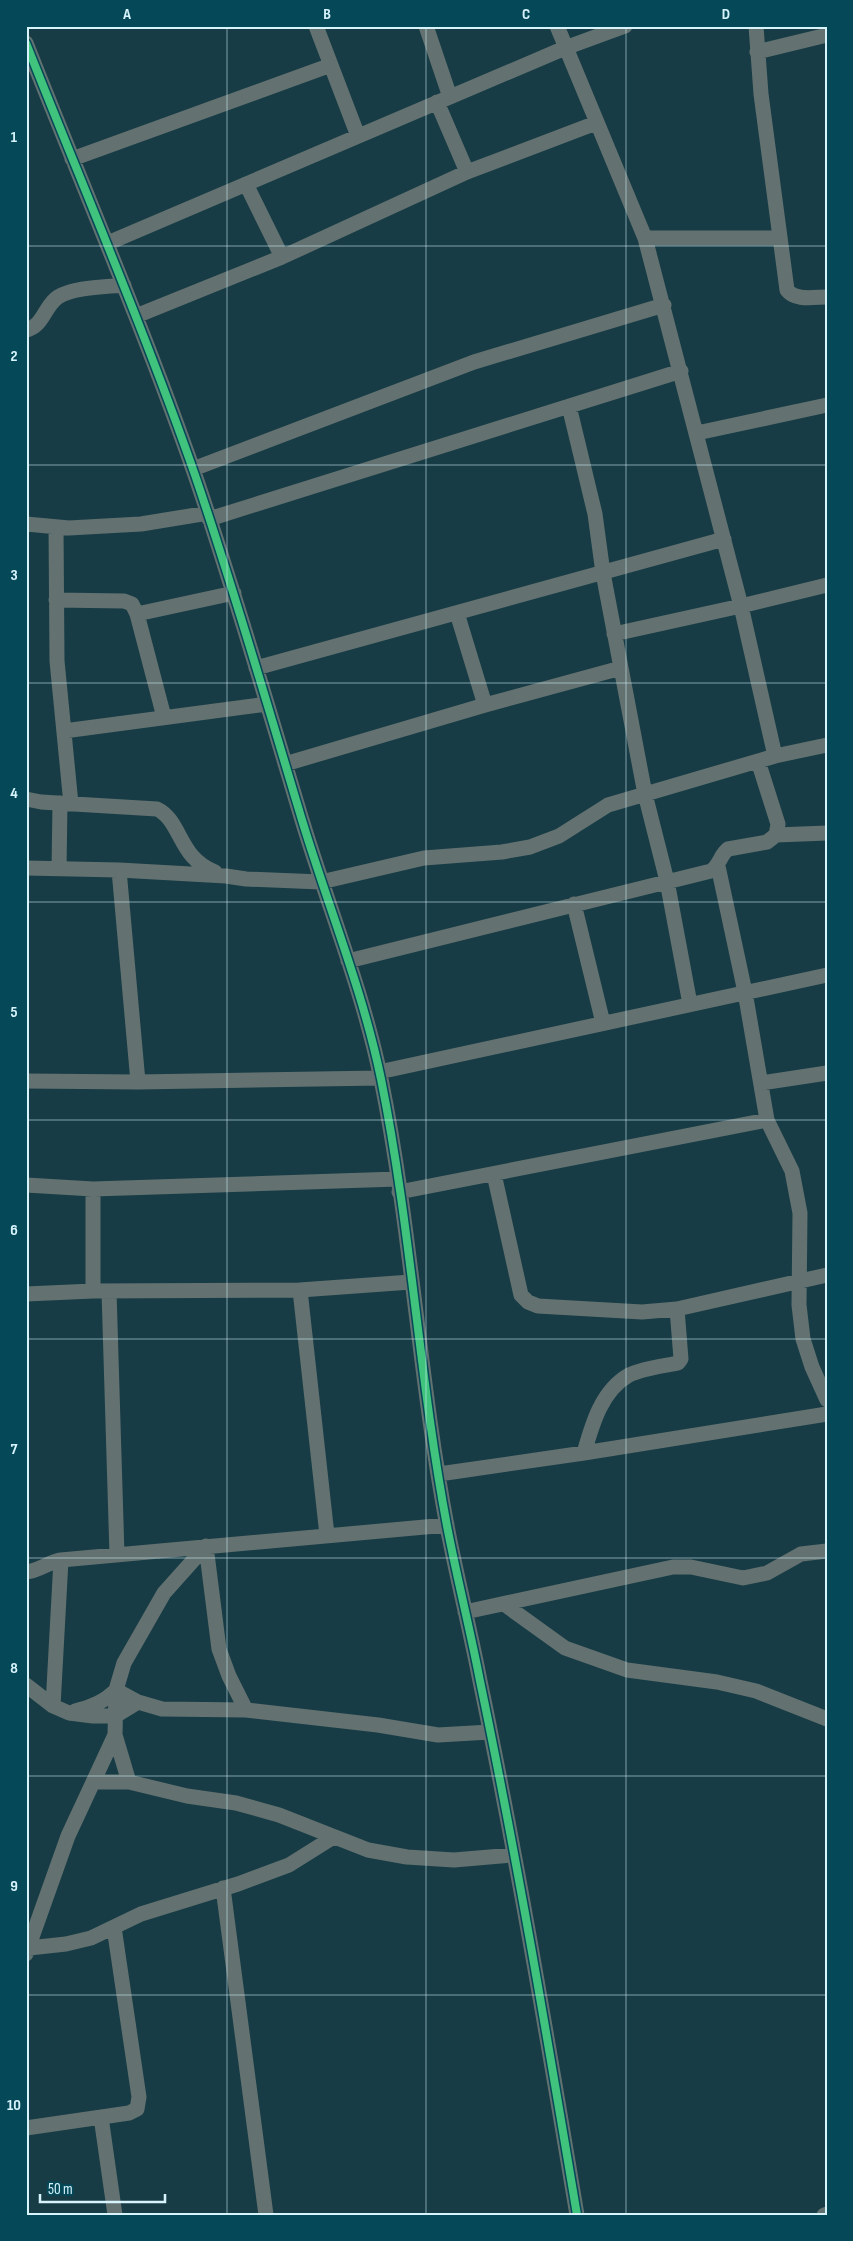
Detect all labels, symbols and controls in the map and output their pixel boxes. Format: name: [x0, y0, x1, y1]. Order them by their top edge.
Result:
text: A: [122, 5, 131, 24]
text: B: [323, 5, 331, 24]
text: C: [522, 5, 530, 24]
text: D: [722, 5, 730, 24]
text: 1: [11, 128, 18, 147]
text: 2: [10, 347, 18, 366]
text: 3: [10, 566, 18, 585]
text: 4: [10, 784, 18, 803]
text: 5: [10, 1003, 18, 1022]
text: 6: [10, 1221, 18, 1240]
text: 7: [11, 1440, 18, 1459]
text: 8: [10, 1659, 18, 1678]
text: 9: [10, 1877, 18, 1896]
text: 10: [7, 2096, 21, 2115]
scale bar: [40, 2171, 165, 2203]
text: 50 m: [48, 2180, 73, 2199]

